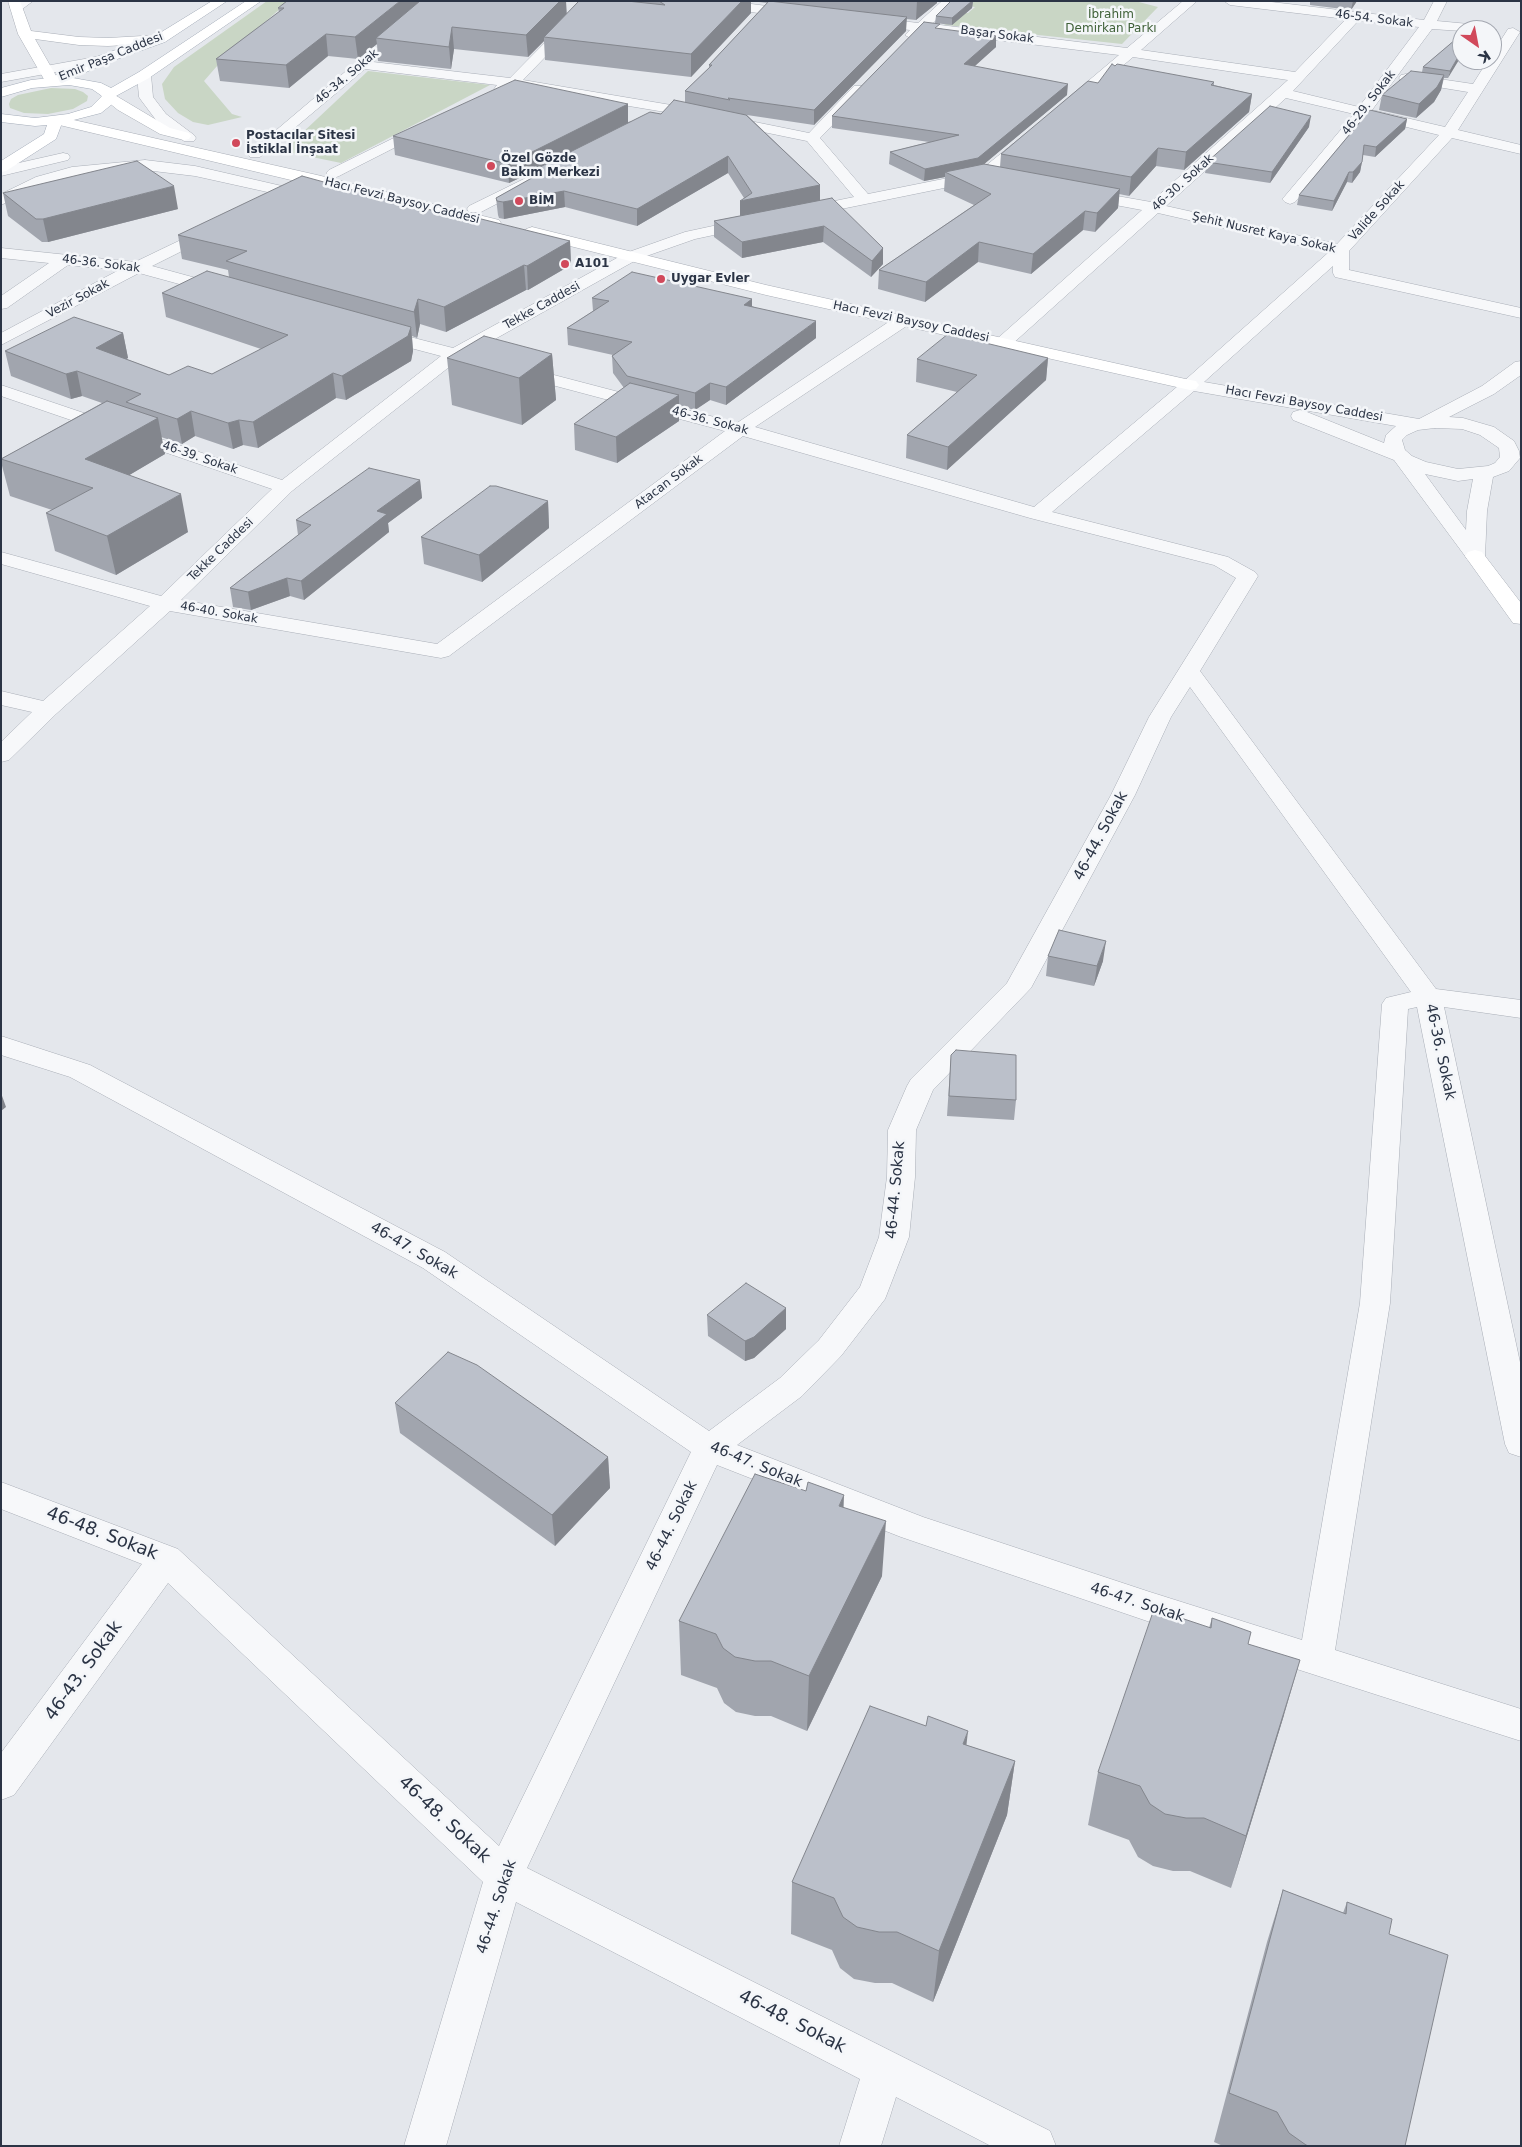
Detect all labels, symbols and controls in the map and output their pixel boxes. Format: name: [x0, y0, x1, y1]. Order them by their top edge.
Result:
street label: 46-54. Sokak: [1334, 7, 1414, 31]
park label: İbrahim Demirkan Parkı: [1065, 8, 1157, 36]
north arrow: [1452, 20, 1502, 70]
street label: Başar Sokak: [959, 23, 1035, 47]
street label: Emir Paşa Caddesi: [57, 30, 165, 84]
street label: 46-34. Sokak: [312, 46, 382, 108]
text: K: [1476, 47, 1494, 66]
street label: 46-29. Sokak: [1339, 68, 1399, 138]
place label: Postacılar Sitesi İstiklal İnşaat: [246, 129, 355, 157]
marker: Postacılar Sitesi İstiklal İnşaat: [230, 137, 242, 149]
street label: 46-30. Sokak: [1149, 151, 1217, 215]
place label: Özel Gözde Bakım Merkezi: [501, 152, 600, 180]
marker: Özel Gözde Bakım Merkezi: [485, 160, 497, 172]
street label: Hacı Fevzi Baysoy Caddesi: [323, 175, 481, 227]
street label: Valide Sokak: [1346, 178, 1408, 244]
place label: BİM: [529, 194, 555, 208]
marker: BİM: [513, 195, 525, 207]
street label: Şehit Nusret Kaya Sokak: [1191, 209, 1337, 257]
street label: 46-36. Sokak: [61, 252, 141, 276]
place label: A101: [575, 257, 609, 271]
marker: A101: [559, 258, 571, 270]
place label: Uygar Evler: [671, 272, 750, 286]
marker: Uygar Evler: [655, 273, 667, 285]
street label: Vezir Sokak: [44, 276, 112, 322]
street label: Tekke Caddesi: [501, 279, 583, 333]
street label: Hacı Fevzi Baysoy Caddesi: [832, 298, 990, 346]
street label: Hacı Fevzi Baysoy Caddesi: [1224, 383, 1384, 425]
street label: 46-36. Sokak: [670, 404, 750, 438]
street label: 46-39. Sokak: [161, 438, 239, 478]
street label: Atacan Sokak: [632, 452, 706, 512]
street label: Tekke Caddesi: [185, 515, 257, 585]
street label: 46-40. Sokak: [179, 599, 259, 627]
street label: 46-44. Sokak: [1070, 788, 1132, 884]
street label: 46-36. Sokak: [1421, 1002, 1459, 1102]
street label: 46-44. Sokak: [883, 1140, 909, 1240]
street label: 46-47. Sokak: [367, 1219, 461, 1283]
street label: 46-47. Sokak: [707, 1438, 805, 1492]
street label: 46-44. Sokak: [642, 1478, 702, 1574]
street label: 46-48. Sokak: [43, 1503, 161, 1565]
street label: 46-47. Sokak: [1088, 1579, 1186, 1627]
street label: 46-43. Sokak: [41, 1617, 127, 1725]
street label: 46-48. Sokak: [394, 1772, 494, 1868]
street label: 46-44. Sokak: [473, 1858, 521, 1956]
street label: 46-48. Sokak: [735, 1986, 849, 2058]

